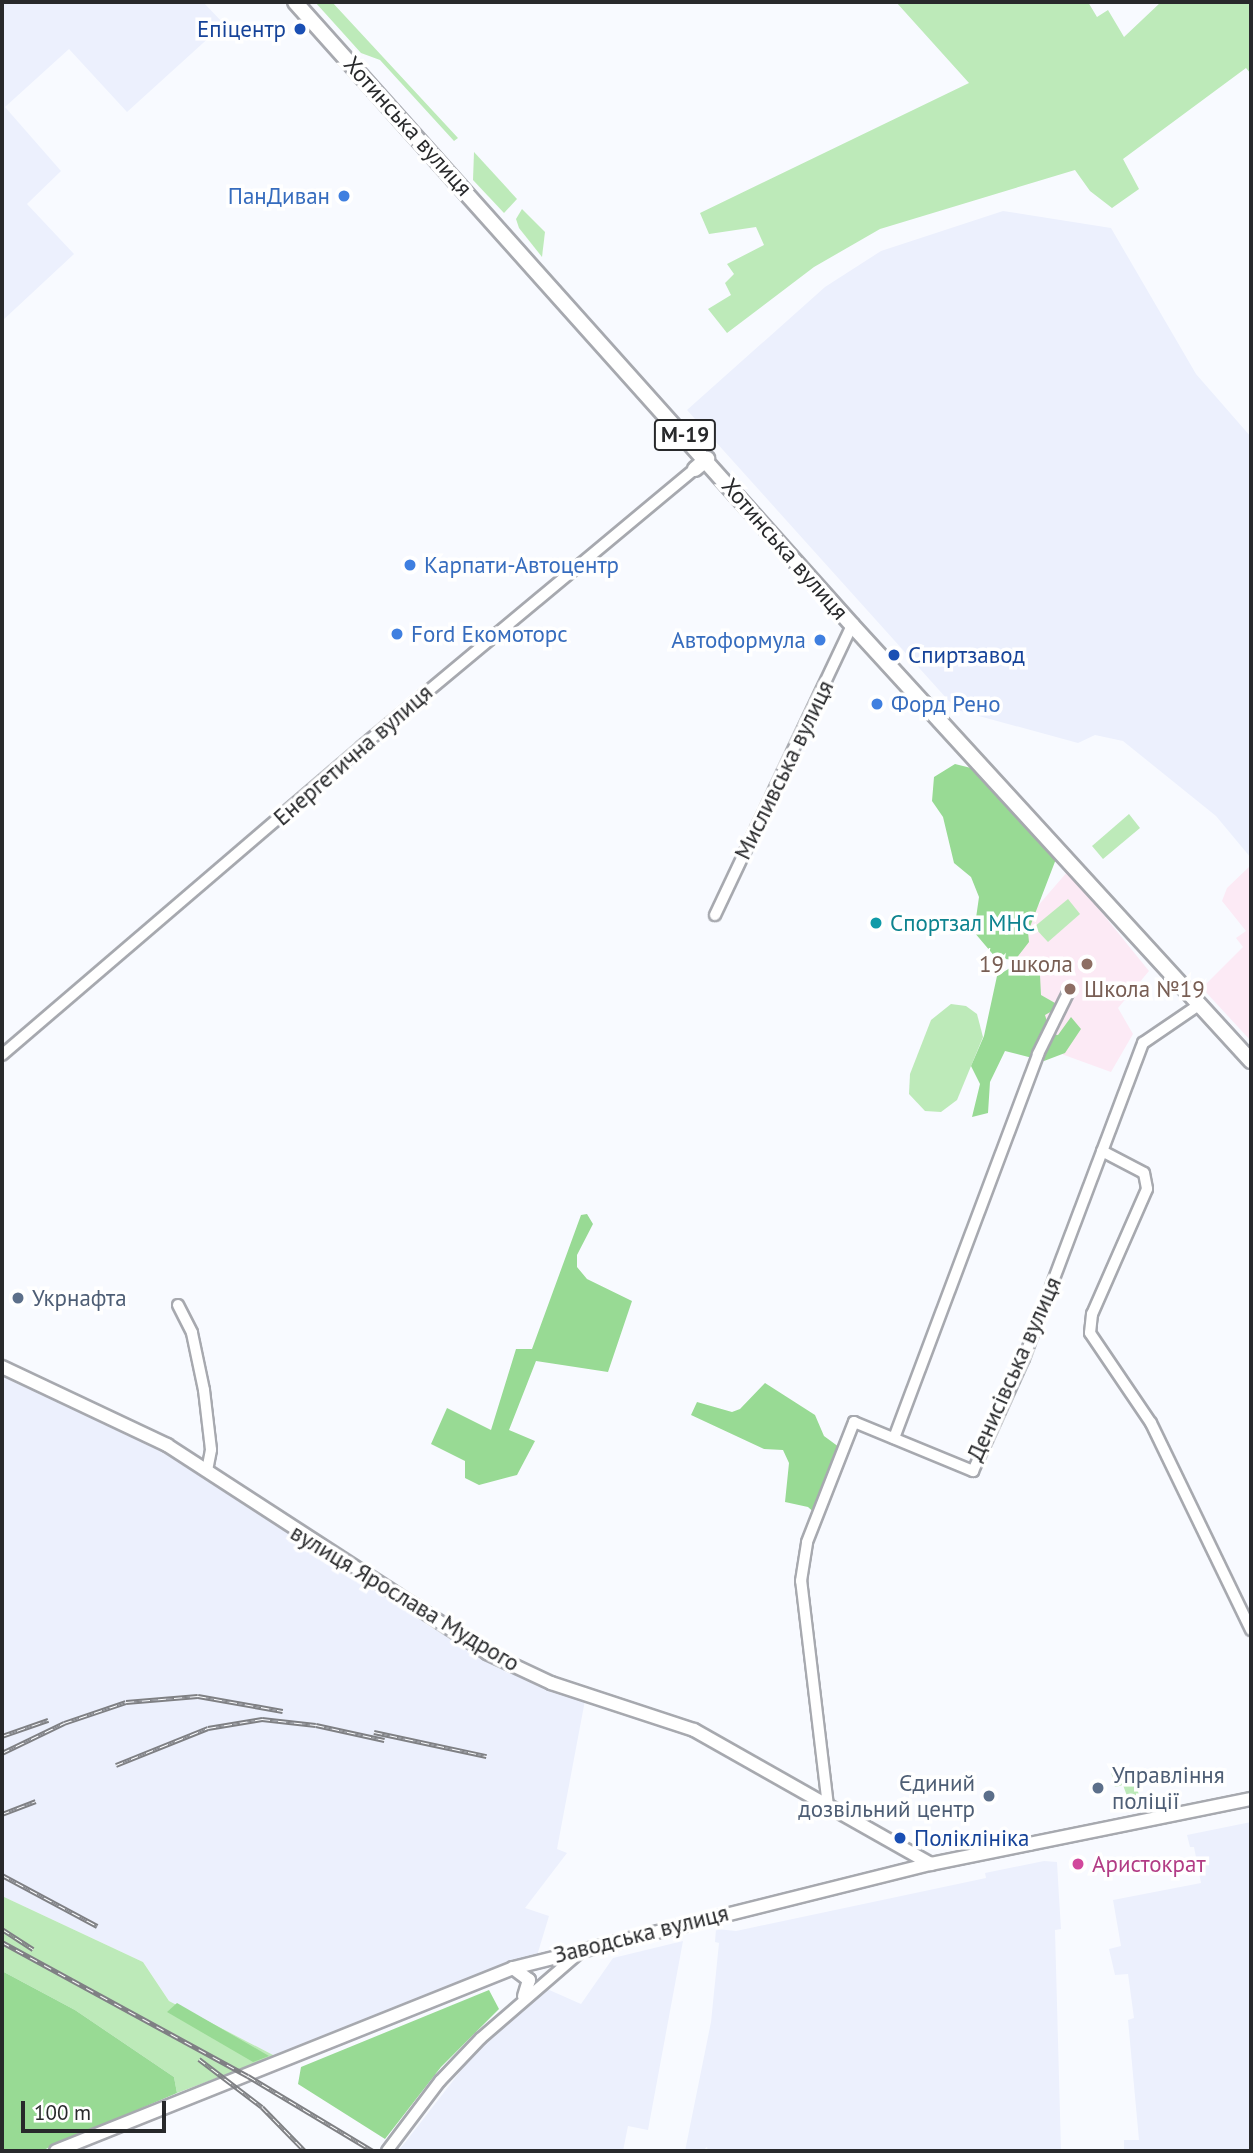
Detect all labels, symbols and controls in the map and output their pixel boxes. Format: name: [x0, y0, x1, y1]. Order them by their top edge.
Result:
place label: Епіцентр: [197, 15, 286, 43]
marker: Епіцентр: [292, 21, 308, 37]
street label: Хотинська вулиця: [338, 50, 478, 202]
place label: ПанДиван: [228, 182, 330, 210]
marker: ПанДиван: [336, 188, 352, 204]
road number: М-19: [654, 418, 716, 452]
street label: Хотинська вулиця: [716, 473, 854, 625]
place label: Карпати-Автоцентр: [424, 551, 619, 579]
marker: Карпати-Автоцентр: [402, 557, 418, 573]
place label: Ford Екомоторс: [411, 620, 568, 648]
marker: Ford Екомоторс: [389, 626, 405, 642]
place label: Автоформула: [671, 626, 806, 654]
marker: Автоформула: [812, 632, 828, 648]
place label: Спиртзавод: [908, 641, 1025, 669]
marker: Спиртзавод: [886, 647, 902, 663]
street label: Мисливська вулиця: [729, 676, 839, 864]
street label: Енергетична вулиця: [268, 679, 438, 831]
place label: Форд Рено: [891, 690, 1001, 718]
marker: Форд Рено: [869, 696, 885, 712]
place label: Спортзал МНС: [890, 909, 1035, 937]
marker: Спортзал МНС: [868, 915, 884, 931]
place label: 19 школа: [979, 950, 1073, 978]
marker: 19 школа: [1079, 956, 1095, 972]
place label: Школа №19: [1084, 975, 1205, 1003]
marker: Школа №19: [1062, 981, 1078, 997]
street label: Денисівська вулиця: [961, 1273, 1067, 1465]
place label: Укрнафта: [32, 1284, 127, 1312]
marker: Укрнафта: [10, 1290, 26, 1306]
street label: вулиця Ярослава Мудрого: [286, 1519, 524, 1677]
place label: Управління поліції: [1112, 1761, 1225, 1815]
place label: Єдиний дозвільний центр: [798, 1769, 975, 1823]
marker: Управління поліції: [1090, 1780, 1106, 1796]
marker: Єдиний дозвільний центр: [981, 1788, 997, 1804]
place label: Поліклініка: [914, 1824, 1029, 1852]
marker: Поліклініка: [892, 1830, 908, 1846]
place label: Аристократ: [1092, 1850, 1206, 1878]
marker: Аристократ: [1070, 1856, 1086, 1872]
street label: Заводська вулиця: [551, 1899, 731, 1969]
scale bar: [24, 2086, 170, 2130]
text: 100 m: [34, 2099, 91, 2126]

